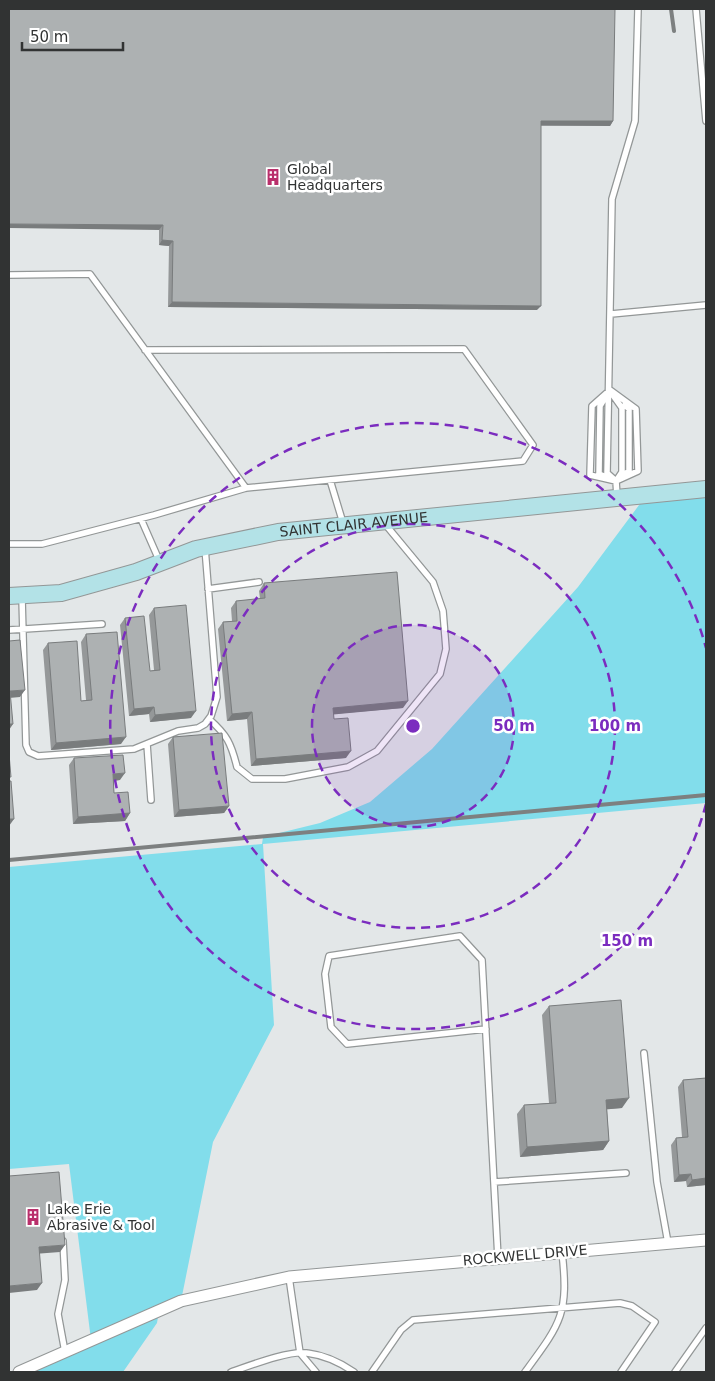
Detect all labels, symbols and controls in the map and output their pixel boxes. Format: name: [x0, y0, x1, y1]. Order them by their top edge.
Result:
scale bar: [22, 20, 124, 52]
text: 50 m: [30, 28, 68, 46]
place label: Global Headquarters: [287, 161, 383, 193]
building icon: Global Headquarters: [263, 167, 283, 187]
street label: SAINT CLAIR AVENUE: [279, 509, 429, 540]
centre of rings: [404, 717, 422, 735]
text: 50 m: [493, 717, 535, 735]
text: 100 m: [589, 717, 641, 735]
text: 150 m: [601, 932, 653, 950]
place label: Lake Erie Abrasive & Tool: [47, 1201, 155, 1233]
building icon: Lake Erie Abrasive & Tool: [23, 1207, 43, 1227]
street label: ROCKWELL DRIVE: [462, 1242, 588, 1268]

